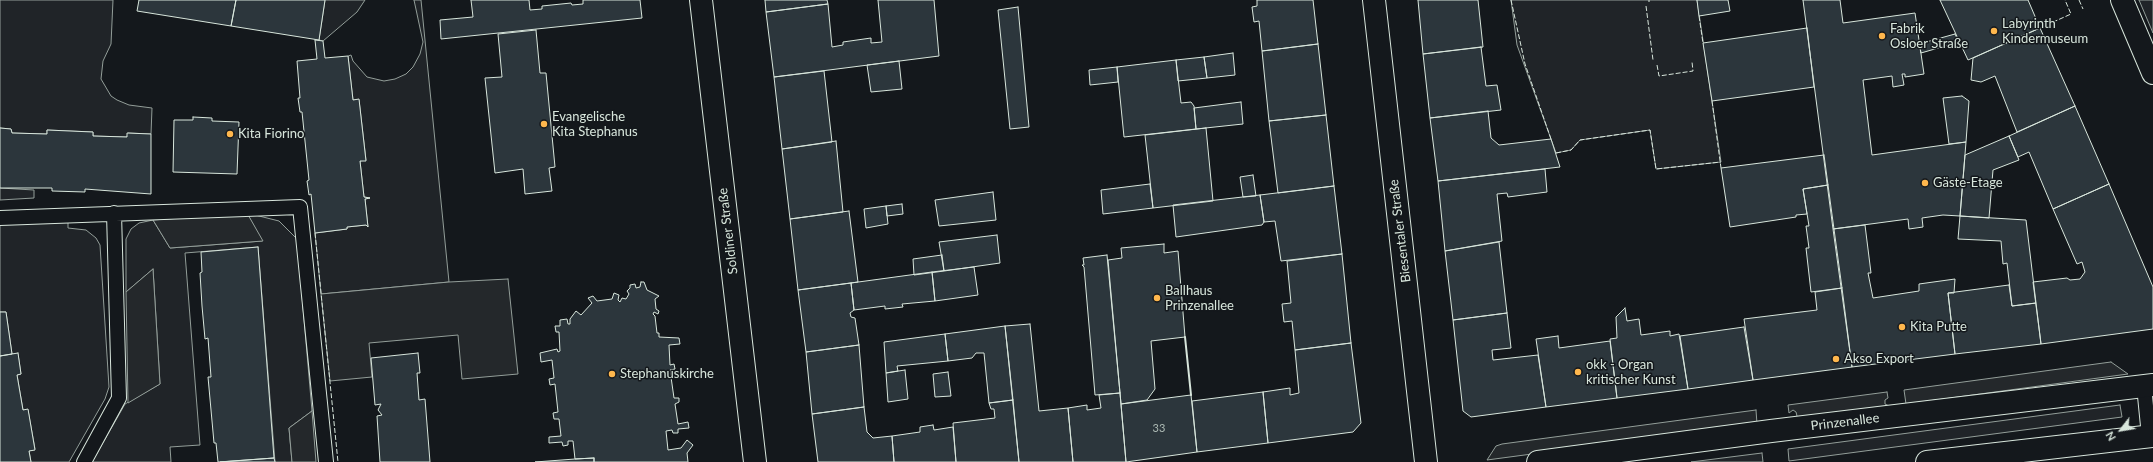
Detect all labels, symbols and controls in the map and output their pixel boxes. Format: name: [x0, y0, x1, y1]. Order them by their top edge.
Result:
place label: Labyrinth Kindermuseum: [2002, 16, 2088, 47]
place label: Fabrik Osloer Straße: [1890, 21, 1968, 52]
marker: Labyrinth Kindermuseum: [1989, 26, 1999, 36]
marker: Fabrik Osloer Straße: [1877, 31, 1887, 41]
place label: Evangelische Kita Stephanus: [552, 109, 638, 140]
marker: Evangelische Kita Stephanus: [539, 119, 549, 129]
place label: Kita Fiorino: [238, 126, 304, 142]
marker: Kita Fiorino: [225, 129, 235, 139]
place label: Gäste-Etage: [1933, 175, 2003, 191]
street label: Biesentaler Straße: [1386, 178, 1414, 284]
marker: Gäste-Etage: [1920, 178, 1930, 188]
street label: Soldiner Straße: [715, 187, 741, 275]
place label: Ballhaus Prinzenallee: [1165, 283, 1234, 314]
marker: Ballhaus Prinzenallee: [1152, 293, 1162, 303]
place label: Kita Putte: [1910, 319, 1967, 335]
marker: Kita Putte: [1897, 322, 1907, 332]
place label: Akso Export: [1844, 351, 1914, 367]
marker: Akso Export: [1831, 354, 1841, 364]
place label: okk - Organ kritischer Kunst: [1586, 357, 1676, 388]
place label: Stephanuskirche: [620, 366, 714, 382]
marker: okk - Organ kritischer Kunst: [1573, 367, 1583, 377]
marker: Stephanuskirche: [607, 369, 617, 379]
street label: Prinzenallee: [1810, 410, 1880, 434]
north arrow: [2101, 410, 2141, 450]
house number: 33: [1153, 421, 1165, 435]
text: N: [2103, 429, 2118, 443]

